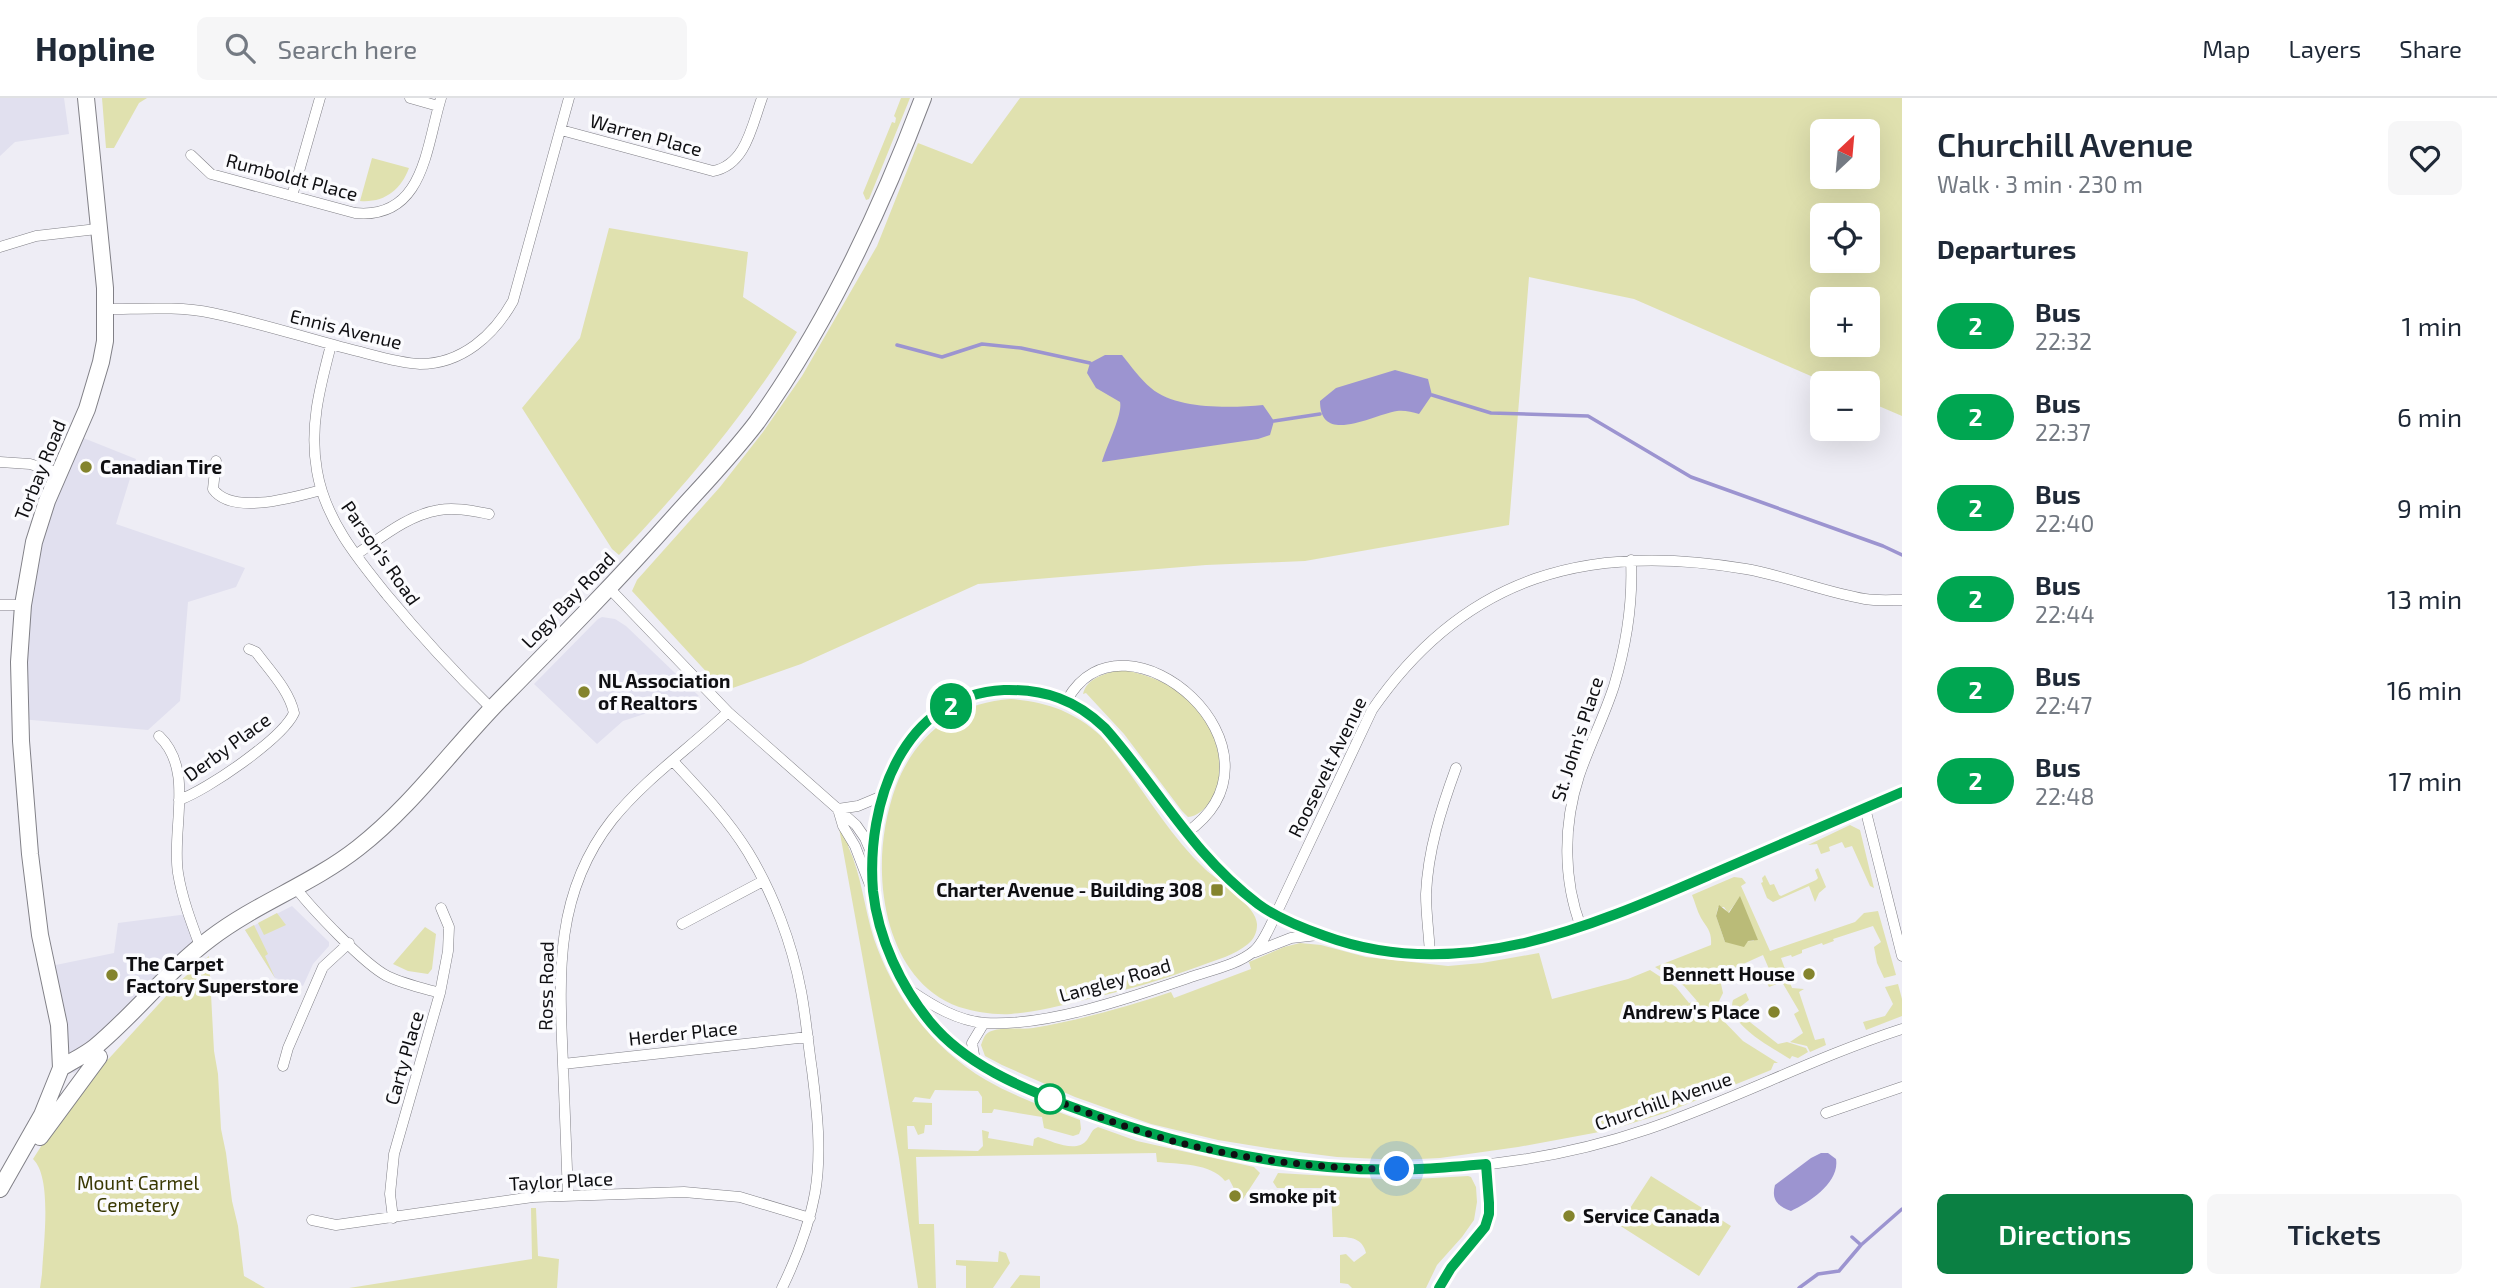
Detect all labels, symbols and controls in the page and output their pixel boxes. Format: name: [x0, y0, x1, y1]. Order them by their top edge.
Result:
search box: [197, 17, 687, 80]
text: Hopline: [35, 28, 155, 68]
icon: search: [221, 29, 259, 67]
text: Search here: [277, 33, 417, 64]
text: Map: [2202, 34, 2250, 63]
text: Layers: [2288, 34, 2361, 63]
text: Share: [2399, 34, 2462, 63]
street label: Warren Place: [587, 108, 705, 161]
north arrow: [1810, 119, 1880, 189]
map controls: [1810, 119, 1880, 441]
button: heart: [2388, 121, 2462, 195]
text: Churchill Avenue: [1937, 124, 2193, 164]
street label: Rumboldt Place: [224, 148, 361, 205]
text: Walk · 3 min · 230 m: [1937, 170, 2143, 198]
button: locate: [1810, 203, 1880, 273]
text: Departures: [1937, 233, 2076, 264]
button: +: [1810, 287, 1880, 357]
text: Bus: [2035, 296, 2081, 327]
street label: Ennis Avenue: [288, 304, 404, 354]
text: 1 min: [2402, 310, 2462, 341]
text: 2: [1969, 311, 1982, 340]
text: 22:32: [2035, 327, 2092, 355]
button: −: [1810, 371, 1880, 441]
text: Bus: [2035, 387, 2081, 418]
text: 6 min: [2397, 401, 2462, 432]
text: 2: [1969, 402, 1982, 431]
street label: Torbay Road: [9, 416, 70, 523]
text: 22:37: [2035, 418, 2091, 446]
place label: Canadian Tire: [100, 455, 222, 478]
marker: Canadian Tire: [78, 459, 94, 475]
text: Bus: [2035, 478, 2081, 509]
text: 9 min: [2397, 492, 2462, 523]
text: 2: [1969, 493, 1982, 522]
street label: Parson's Road: [337, 496, 426, 609]
text: 22:40: [2035, 509, 2094, 537]
street label: Logy Bay Road: [516, 547, 619, 653]
text: Bus: [2035, 569, 2081, 600]
text: 13 min: [2387, 583, 2462, 614]
text: 2: [1969, 584, 1982, 613]
text: 22:44: [2035, 600, 2095, 628]
text: Bus: [2035, 660, 2081, 691]
place label: NL Association of Realtors: [598, 669, 730, 714]
street label: St. John's Place: [1546, 674, 1607, 804]
text: 16 min: [2387, 674, 2462, 705]
text: 2: [1969, 675, 1982, 704]
line badge: 2: [928, 683, 974, 729]
marker: NL Association of Realtors: [576, 684, 592, 700]
text: 2: [944, 691, 958, 720]
text: 22:47: [2035, 691, 2092, 719]
street label: Roosevelt Avenue: [1283, 693, 1371, 841]
street label: Derby Place: [179, 707, 275, 786]
text: Bus: [2035, 751, 2081, 782]
text: 17 min: [2388, 765, 2462, 796]
text: 2: [1969, 766, 1982, 795]
text: 22:48: [2035, 782, 2094, 810]
place label: Charter Avenue - Building 308: [936, 878, 1203, 901]
marker: Charter Avenue - Building 308: [1209, 882, 1225, 898]
street label: Ross Road: [533, 941, 558, 1031]
place label: The Carpet Factory Superstore: [126, 952, 299, 998]
street label: Langley Road: [1056, 953, 1173, 1006]
place label: Bennett House: [1662, 962, 1795, 985]
marker: Bennett House: [1801, 966, 1817, 982]
marker: The Carpet Factory Superstore: [104, 967, 120, 983]
place label: Andrew's Place: [1623, 1000, 1760, 1023]
marker: Andrew's Place: [1766, 1004, 1782, 1020]
street label: Carty Place: [379, 1008, 428, 1107]
street label: Herder Place: [627, 1015, 739, 1050]
street label: Churchill Avenue: [1591, 1066, 1734, 1135]
unlabelled marker: [1035, 1084, 1065, 1114]
your location: [1379, 1151, 1414, 1186]
street label: Taylor Place: [508, 1166, 614, 1195]
park label: Mount Carmel Cemetery: [77, 1171, 199, 1216]
place label: smoke pit: [1249, 1184, 1337, 1207]
marker: smoke pit: [1227, 1188, 1243, 1204]
button: Directions: [1937, 1194, 2193, 1274]
button: Tickets: [2207, 1194, 2462, 1274]
place label: Service Canada: [1583, 1204, 1720, 1227]
marker: Service Canada: [1561, 1208, 1577, 1224]

